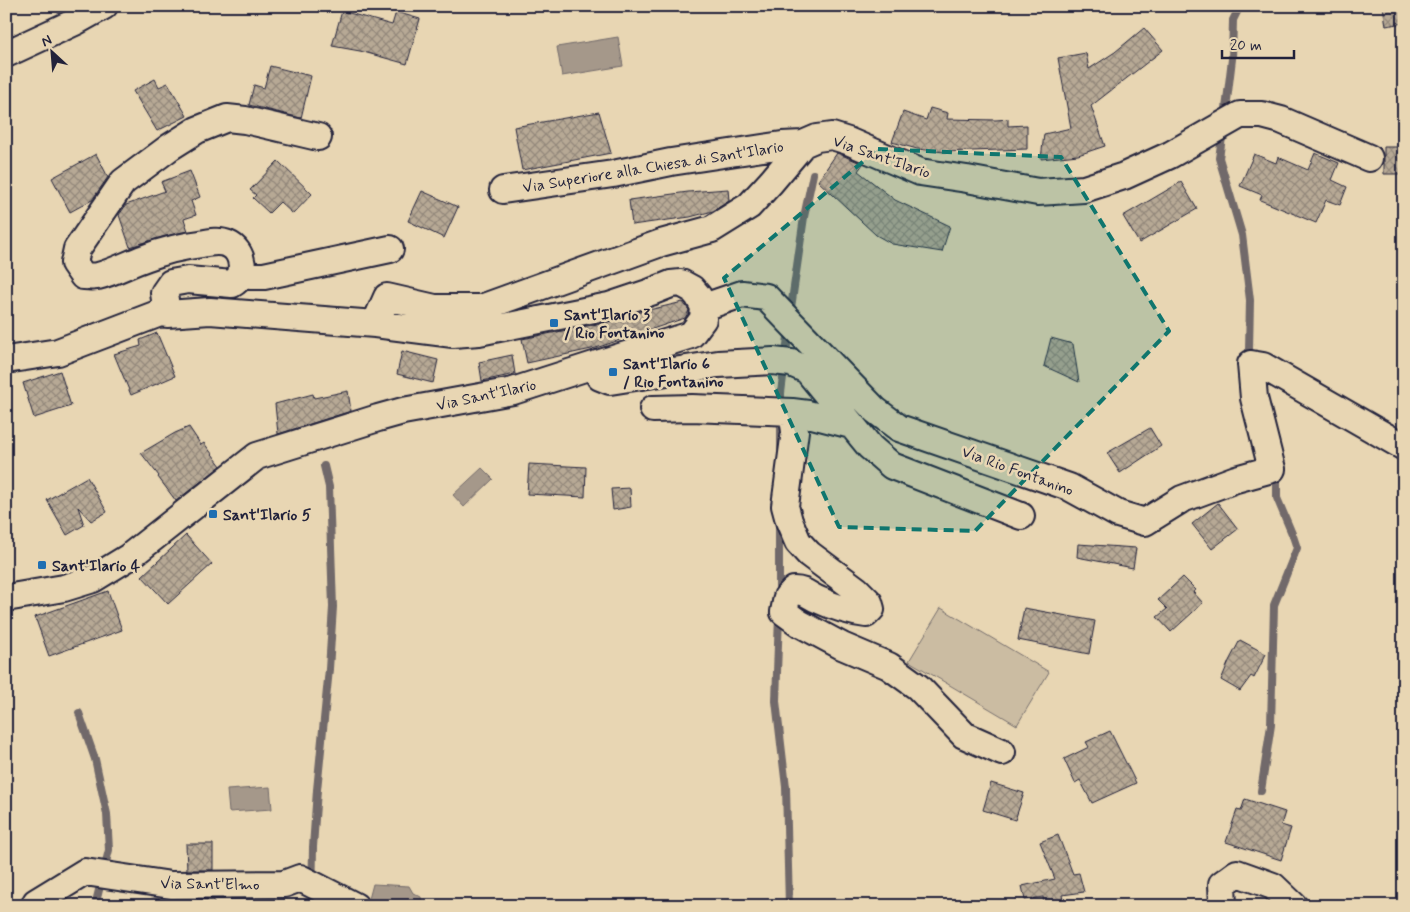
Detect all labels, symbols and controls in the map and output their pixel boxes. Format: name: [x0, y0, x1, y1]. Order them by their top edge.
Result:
north arrow: [28, 28, 78, 78]
scale bar: [1222, 28, 1295, 60]
text: N: [39, 31, 55, 51]
text: 20 m: [1230, 36, 1262, 56]
street label: Via Sant'Ilario: [830, 131, 933, 184]
street label: Via Superiore alla Chiesa di Sant'Ilario: [521, 136, 785, 198]
place label: Sant'Ilario 3 / Rio Fontanino: [564, 305, 665, 344]
marker: Sant'Ilario 3 / Rio Fontanino: [548, 317, 560, 329]
place label: Sant'Ilario 6 / Rio Fontanino: [623, 354, 724, 393]
marker: Sant'Ilario 6 / Rio Fontanino: [607, 366, 619, 378]
street label: Via Sant'Ilario: [434, 375, 538, 416]
street label: Via Rio Fontanino: [959, 441, 1076, 501]
place label: Sant'Ilario 5: [223, 505, 312, 526]
marker: Sant'Ilario 5: [207, 508, 219, 520]
place label: Sant'Ilario 4: [52, 556, 141, 577]
marker: Sant'Ilario 4: [36, 559, 48, 571]
street label: Via Sant'Elmo: [160, 873, 260, 896]

